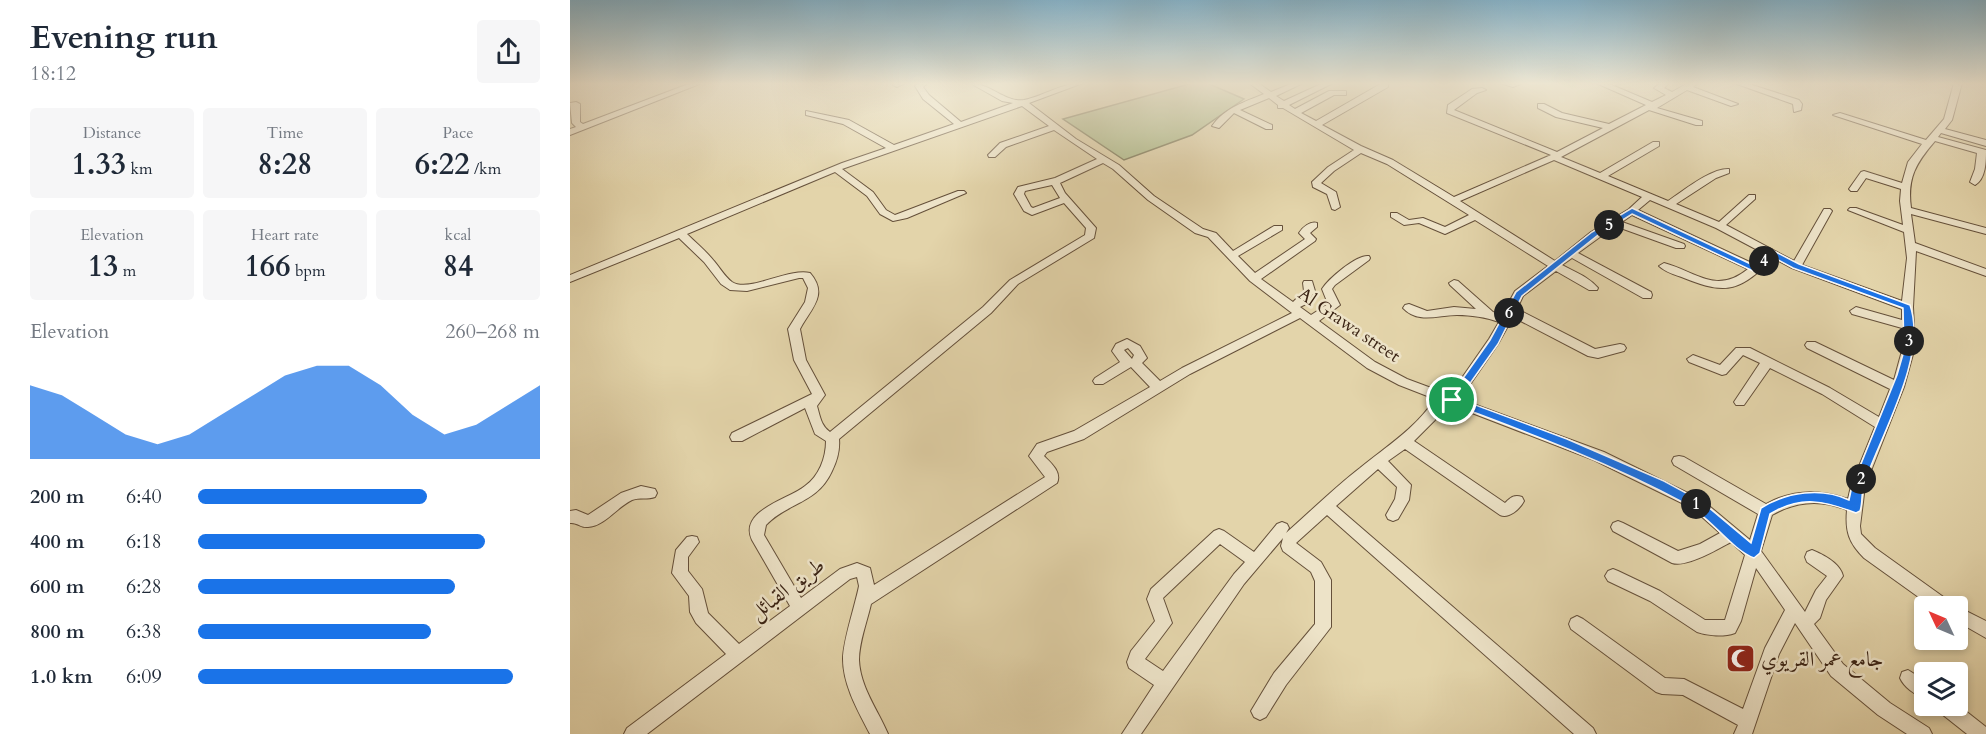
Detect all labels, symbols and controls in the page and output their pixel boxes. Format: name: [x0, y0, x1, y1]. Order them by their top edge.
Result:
text: Evening run: [30, 15, 218, 60]
button: share: [477, 20, 540, 83]
text: 18:12: [30, 60, 76, 87]
text: Distance: [83, 122, 141, 144]
text: Time: [266, 122, 304, 144]
text: Pace: [443, 122, 473, 144]
text: 1.33: [71, 144, 126, 185]
text: 8:28: [258, 144, 312, 185]
text: 6:22: [415, 144, 470, 185]
text: km: [126, 158, 153, 180]
text: /km: [470, 158, 501, 180]
pin: 5: [1594, 210, 1624, 240]
text: 5: [1605, 214, 1613, 236]
text: Elevation: [80, 224, 144, 246]
text: Heart rate: [251, 224, 319, 246]
text: kcal: [445, 224, 471, 246]
text: 13: [88, 246, 118, 287]
text: 166: [244, 246, 291, 287]
text: 84: [443, 246, 473, 287]
pin: 4: [1749, 246, 1779, 276]
text: 4: [1760, 250, 1768, 272]
text: m: [118, 260, 136, 282]
text: bpm: [291, 260, 326, 282]
street label: Al Grawa street: [1293, 282, 1405, 369]
pin: 6: [1494, 298, 1524, 328]
text: 6: [1505, 302, 1513, 324]
text: Elevation: [30, 318, 109, 345]
text: 260–268 m: [445, 318, 540, 345]
pin: 3: [1894, 326, 1924, 356]
text: 3: [1905, 330, 1913, 352]
pin: [1426, 374, 1477, 425]
icon: arrive: [1435, 383, 1468, 416]
pin: 2: [1846, 464, 1876, 494]
text: 2: [1857, 468, 1865, 490]
text: 200 m: [30, 483, 85, 510]
text: 6:40: [126, 483, 162, 510]
pin: 1: [1681, 489, 1711, 519]
text: 1: [1692, 493, 1700, 515]
text: 400 m: [30, 528, 85, 555]
text: 6:18: [126, 528, 162, 555]
street label: طريق القبائل: [743, 551, 831, 627]
text: 600 m: [30, 573, 85, 600]
text: 6:28: [126, 573, 162, 600]
north arrow: [1914, 596, 1968, 650]
map controls: [1914, 596, 1968, 716]
text: 800 m: [30, 618, 85, 645]
text: 6:38: [126, 618, 162, 645]
mosque icon: جامع عمر القريوي: [1724, 643, 1756, 675]
place label: جامع عمر القريوي: [1761, 645, 1884, 678]
button: layers: [1914, 662, 1968, 716]
text: 1.0 km: [30, 663, 93, 690]
text: 6:09: [126, 663, 162, 690]

